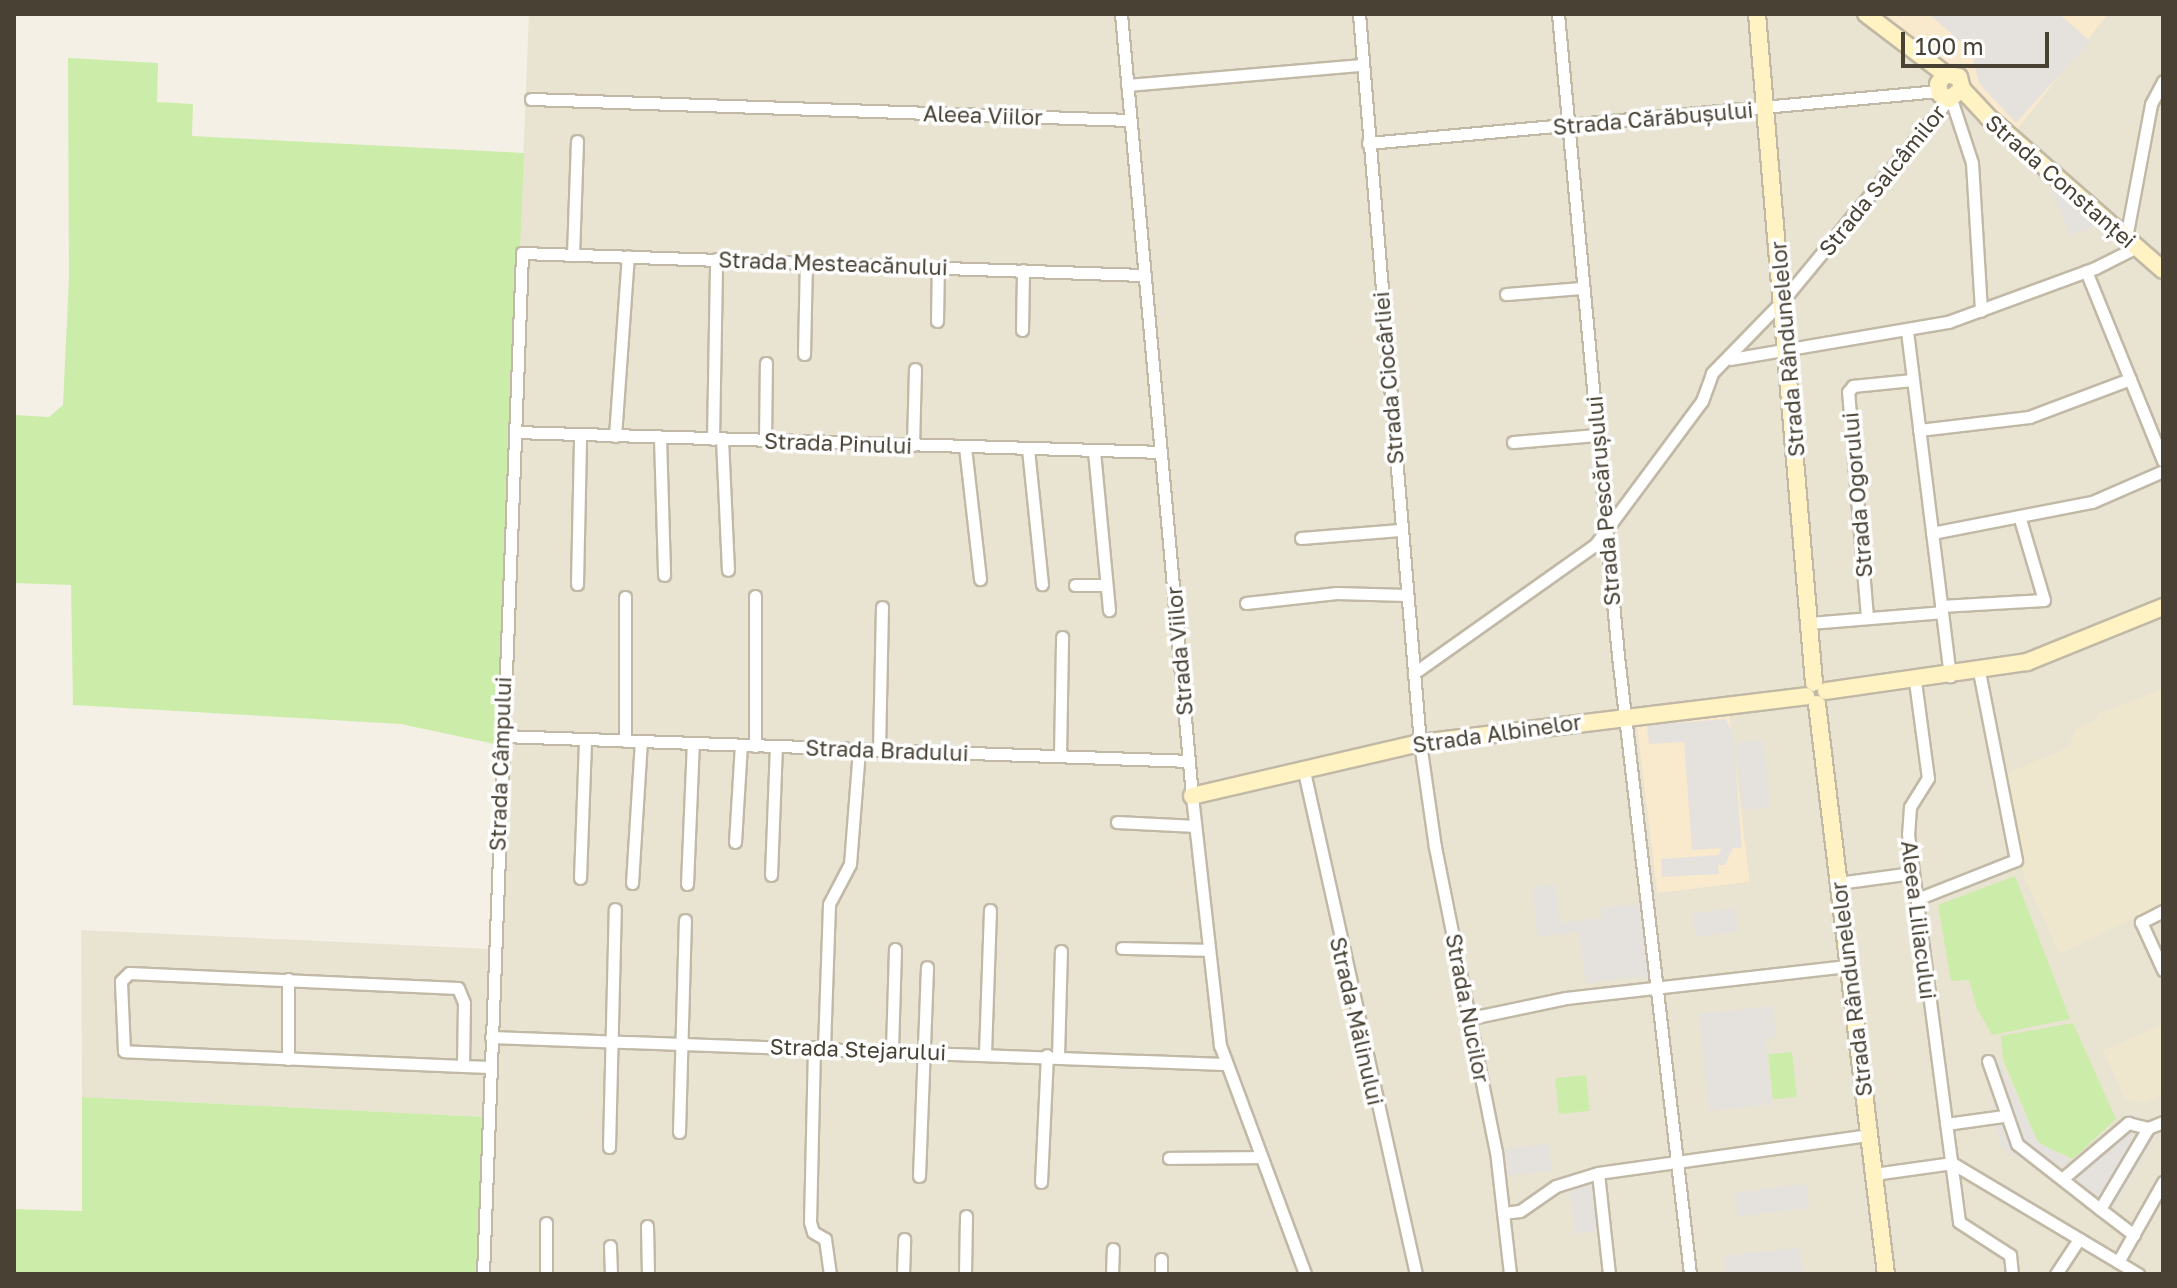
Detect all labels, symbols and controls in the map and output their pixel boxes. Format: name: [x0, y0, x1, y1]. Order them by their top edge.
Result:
scale bar: [1905, 16, 2053, 66]
text: 100 m: [1915, 31, 1984, 60]
street label: Strada Cărăbușului: [1552, 96, 1754, 140]
street label: Strada Salcâmilor: [1813, 99, 1951, 261]
street label: Aleea Viilor: [923, 100, 1043, 130]
street label: Strada Constanței: [1981, 109, 2141, 253]
street label: Strada Rândunelelor: [1764, 240, 1810, 458]
street label: Strada Mesteacănului: [718, 246, 948, 280]
street label: Strada Ciocârliei: [1367, 291, 1409, 465]
street label: Strada Pescărușului: [1581, 395, 1625, 607]
street label: Strada Ogorului: [1837, 411, 1877, 579]
street label: Strada Pinului: [764, 427, 912, 459]
street label: Strada Viilor: [1160, 585, 1198, 717]
street label: Strada Câmpului: [484, 676, 516, 852]
street label: Strada Albinelor: [1411, 708, 1583, 758]
street label: Strada Bradului: [805, 734, 969, 766]
street label: Aleea Liliacului: [1896, 839, 1942, 1001]
street label: Strada Rândunelelor: [1825, 880, 1877, 1098]
street label: Strada Nucilor: [1441, 931, 1495, 1085]
street label: Strada Mălinului: [1325, 934, 1389, 1108]
street label: Strada Stejarului: [769, 1033, 947, 1065]

